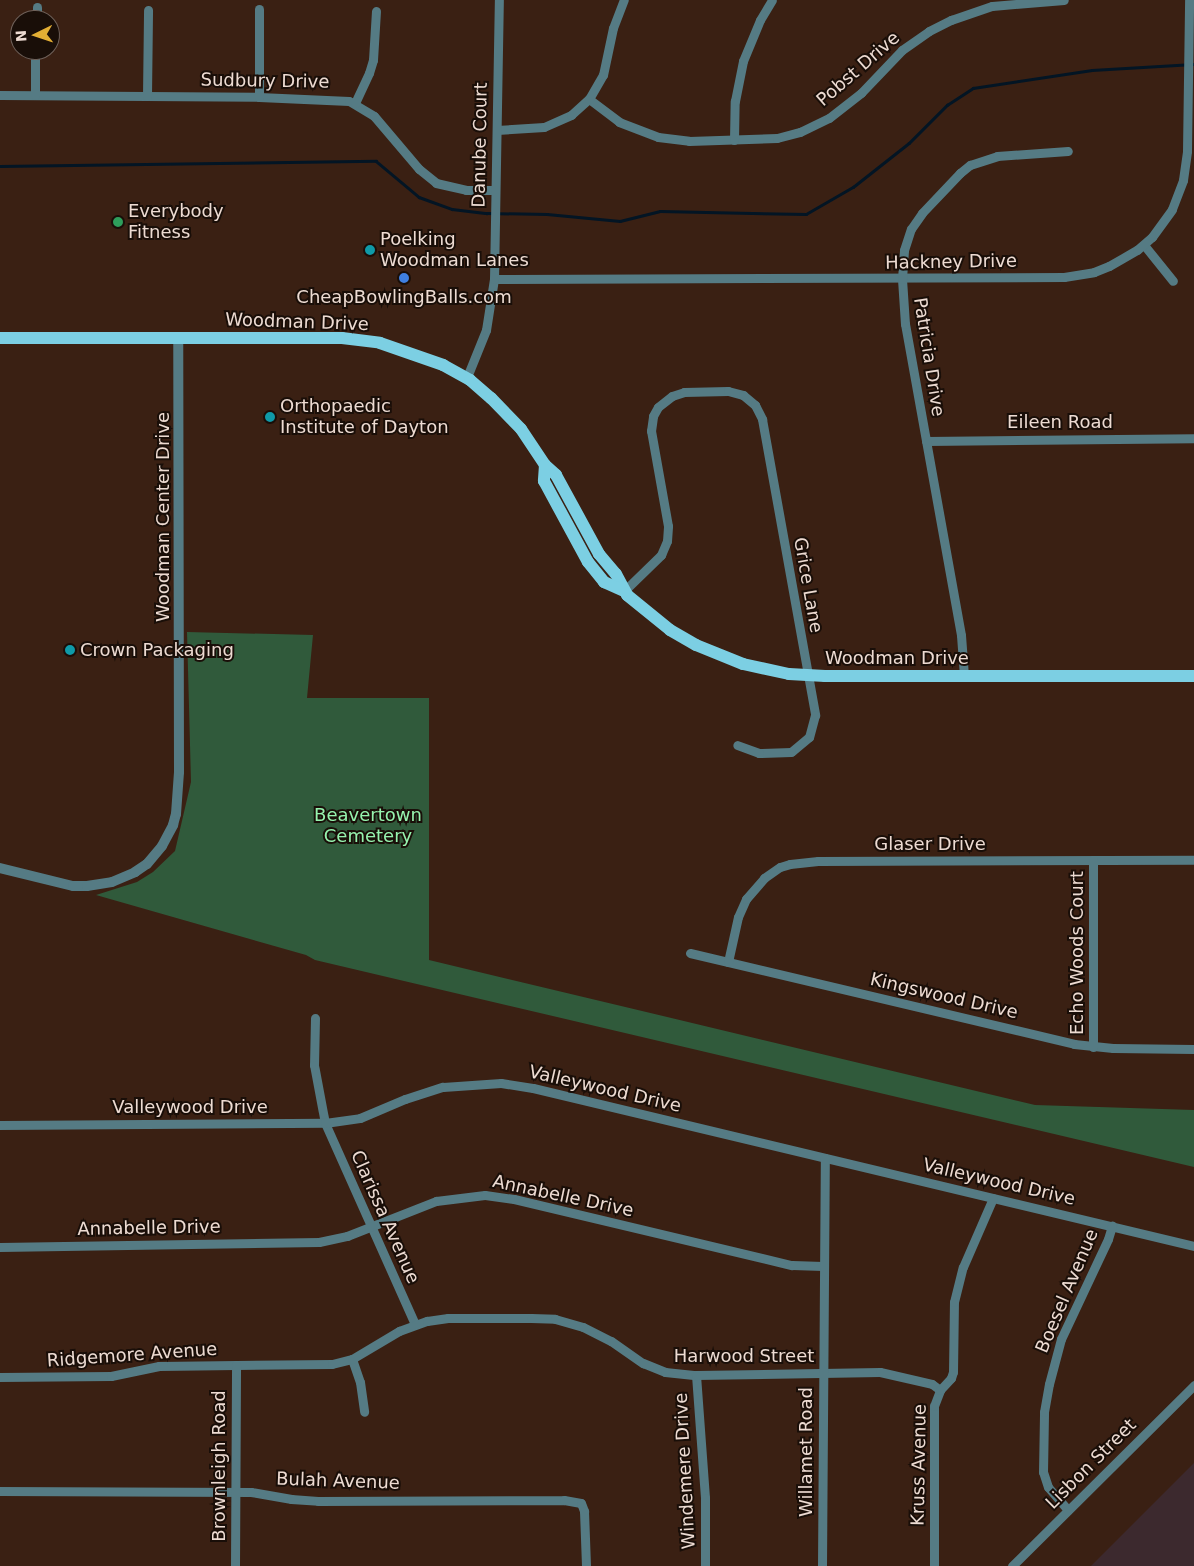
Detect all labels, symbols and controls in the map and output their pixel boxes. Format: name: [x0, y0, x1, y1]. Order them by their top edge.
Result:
north arrow: [10, 10, 60, 60]
street label: Pobst Drive: [812, 27, 904, 111]
text: N: [13, 30, 29, 42]
street label: Sudbury Drive: [200, 69, 330, 93]
street label: Danube Court: [468, 82, 492, 208]
place label: Everybody Fitness: [128, 201, 224, 243]
marker: Everybody Fitness: [112, 216, 124, 228]
place label: Poelking Woodman Lanes: [380, 229, 529, 272]
marker: Poelking Woodman Lanes: [364, 244, 376, 256]
street label: Hackney Drive: [885, 250, 1017, 274]
marker: CheapBowlingBalls.com: [398, 272, 410, 284]
place label: CheapBowlingBalls.com: [296, 286, 512, 308]
street label: Patricia Drive: [909, 296, 949, 418]
street label: Woodman Drive: [225, 309, 369, 335]
place label: Orthopaedic Institute of Dayton: [280, 396, 449, 438]
marker: Orthopaedic Institute of Dayton: [264, 411, 276, 423]
street label: Eileen Road: [1007, 411, 1113, 433]
street label: Woodman Center Drive: [152, 412, 174, 622]
street label: Grice Lane: [789, 536, 827, 634]
place label: Crown Packaging: [80, 639, 234, 661]
marker: Crown Packaging: [64, 644, 76, 656]
street label: Woodman Drive: [825, 647, 969, 669]
park label: Beavertown Cemetery: [314, 805, 422, 848]
street label: Glaser Drive: [874, 833, 986, 855]
street label: Echo Woods Court: [1066, 871, 1088, 1035]
street label: Kingswood Drive: [868, 969, 1020, 1023]
street label: Valleywood Drive: [527, 1061, 683, 1117]
street label: Valleywood Drive: [112, 1096, 268, 1118]
street label: Clarissa Avenue: [346, 1147, 424, 1287]
street label: Valleywood Drive: [921, 1154, 1077, 1210]
street label: Annabelle Drive: [491, 1171, 635, 1221]
street label: Annabelle Drive: [77, 1216, 221, 1240]
street label: Boesel Avenue: [1031, 1226, 1103, 1356]
street label: Ridgemore Avenue: [46, 1338, 218, 1372]
street label: Harwood Street: [674, 1345, 814, 1367]
street label: Willamet Road: [795, 1387, 817, 1517]
street label: Brownleigh Road: [208, 1390, 230, 1542]
street label: Windemere Drive: [670, 1392, 700, 1550]
street label: Kruss Avenue: [907, 1404, 931, 1526]
street label: Lisbon Street: [1041, 1414, 1141, 1514]
street label: Bulah Avenue: [276, 1468, 400, 1494]

